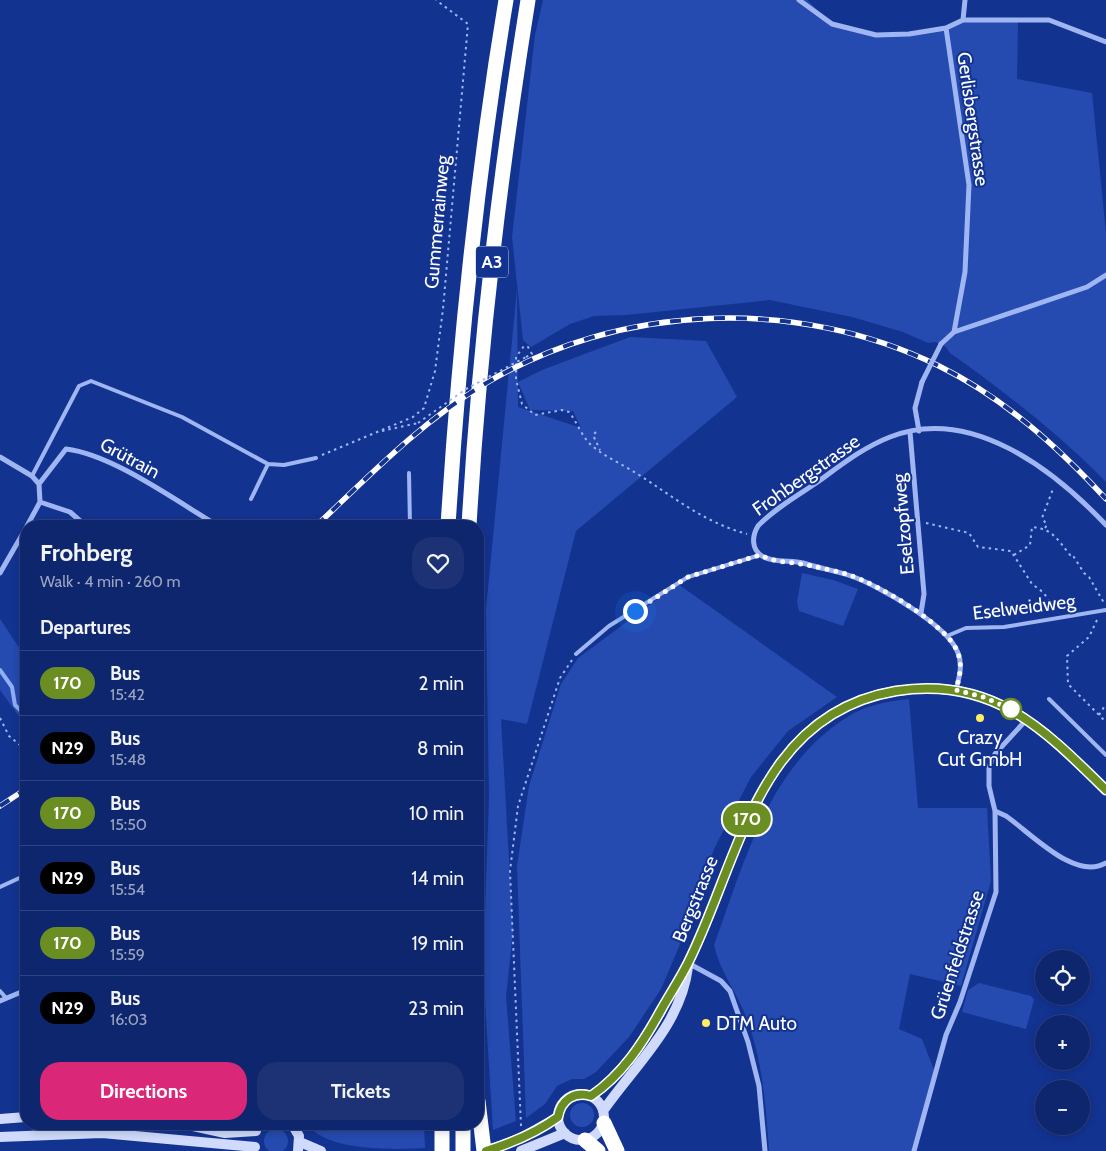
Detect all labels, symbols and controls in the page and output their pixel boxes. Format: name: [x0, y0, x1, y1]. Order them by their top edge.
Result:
street label: Gerlisbergstrasse: [952, 50, 994, 188]
street label: Gummerrainweg: [420, 154, 454, 290]
road number: A3: [476, 246, 508, 278]
street label: Frohbergstrasse: [748, 429, 864, 521]
street label: Grütrain: [96, 433, 164, 483]
street label: Eselzopfweg: [887, 472, 919, 575]
button: heart: [412, 537, 464, 589]
text: Frohberg: [40, 538, 132, 567]
text: Walk · 4 min · 260 m: [40, 572, 181, 591]
street label: Eselweidweg: [971, 589, 1077, 625]
your location: [623, 599, 648, 624]
text: Departures: [40, 616, 131, 639]
text: Bus: [110, 662, 140, 685]
text: 170: [53, 672, 82, 694]
text: 2 min: [418, 672, 464, 695]
text: 15:42: [110, 685, 145, 704]
unlabelled marker: [1000, 698, 1022, 720]
marker: Crazy Cut GmbH: [974, 712, 986, 724]
place label: Crazy Cut GmbH: [938, 726, 1022, 771]
text: Bus: [110, 727, 140, 750]
text: N29: [51, 737, 84, 759]
text: 8 min: [417, 737, 464, 760]
text: 15:48: [110, 750, 146, 769]
text: Bus: [110, 792, 140, 815]
text: 170: [53, 802, 82, 824]
text: 10 min: [409, 802, 464, 825]
line badge: 170: [718, 803, 776, 835]
text: 170: [733, 808, 761, 830]
text: 15:50: [110, 815, 147, 834]
street label: Bergstrasse: [667, 852, 723, 946]
text: Bus: [110, 857, 140, 880]
text: N29: [51, 867, 84, 889]
text: 14 min: [411, 867, 464, 890]
text: 15:54: [110, 880, 145, 899]
street label: Grüenfeldstrasse: [925, 887, 989, 1022]
text: Bus: [110, 922, 140, 945]
text: 170: [53, 932, 82, 954]
text: 19 min: [411, 932, 464, 955]
text: 15:59: [110, 945, 145, 964]
map controls: [1035, 950, 1090, 1135]
button: locate: [1035, 950, 1090, 1005]
text: Bus: [110, 987, 140, 1010]
text: N29: [51, 997, 84, 1019]
text: 23 min: [408, 997, 464, 1020]
text: 16:03: [110, 1010, 147, 1029]
place label: DTM Auto: [716, 1012, 797, 1035]
button: +: [1035, 1015, 1090, 1070]
marker: DTM Auto: [700, 1017, 712, 1029]
button: Directions: [40, 1062, 247, 1120]
button: Tickets: [257, 1062, 464, 1120]
button: −: [1035, 1080, 1090, 1135]

